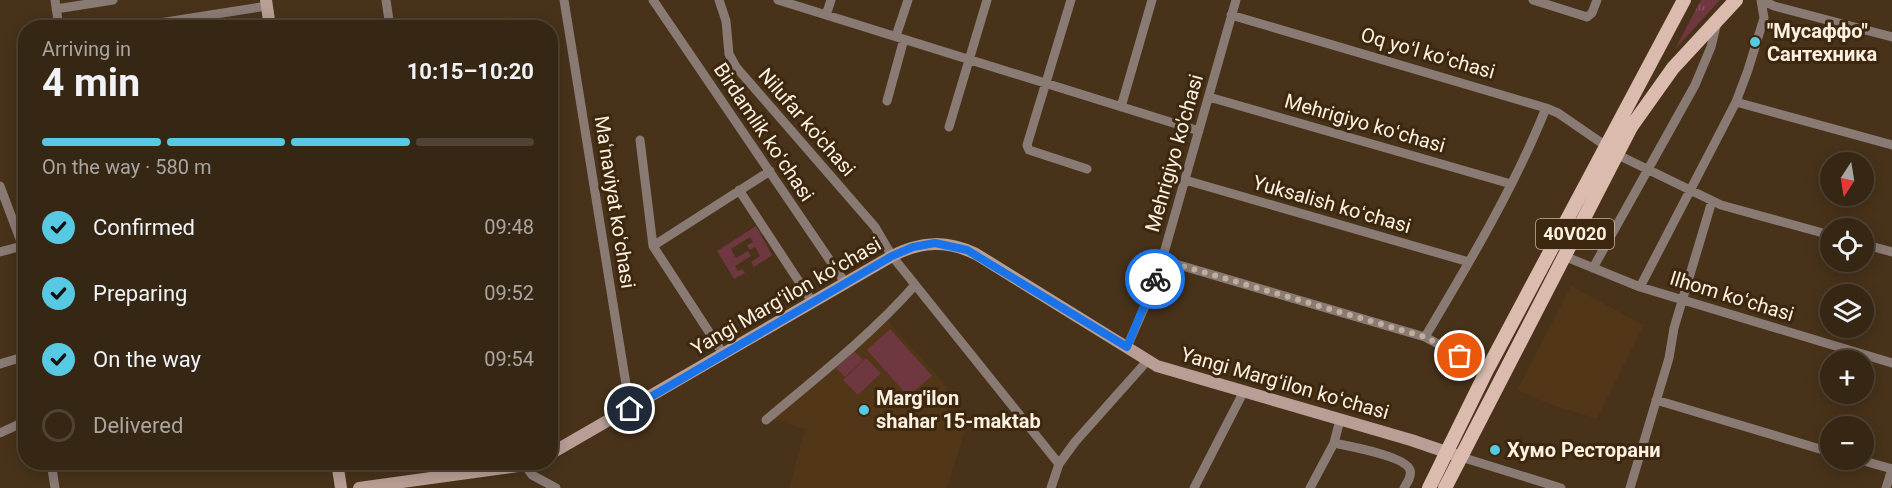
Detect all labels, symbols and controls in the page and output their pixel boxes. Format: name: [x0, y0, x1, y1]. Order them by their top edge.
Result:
place label: "Мусаффо" Сантехника: [1767, 19, 1878, 66]
street label: Oq yoʻl koʻchasi: [1358, 22, 1498, 84]
marker: "Мусаффо" Сантехника: [1748, 35, 1762, 49]
text: Arriving in: [42, 37, 131, 61]
street label: Birdamlik koʻchasi: [709, 58, 819, 206]
text: 10:15–10:20: [407, 59, 534, 84]
text: 4 min: [42, 60, 140, 106]
street label: Nilufar ko'chasi: [754, 63, 860, 181]
street label: Mehrigiyo ko'chasi: [1140, 71, 1208, 235]
street label: Mehrigiyo koʻchasi: [1282, 89, 1448, 157]
street label: Maʻnaviyat koʻchasi: [590, 114, 640, 290]
north arrow: [1820, 152, 1874, 206]
map controls: [1820, 152, 1874, 470]
text: On the way · 580 m: [42, 155, 211, 179]
street label: Yuksalish koʻchasi: [1250, 170, 1414, 238]
icon: check: [42, 211, 75, 244]
text: Confirmed: [93, 215, 195, 240]
text: 09:48: [484, 215, 534, 239]
button: locate: [1820, 218, 1874, 272]
road number: 40V020: [1536, 219, 1614, 249]
street label: Yangi Margʻilon koʻchasi: [687, 232, 885, 360]
courier: [1125, 249, 1185, 309]
icon: bike: [1139, 263, 1172, 296]
street label: Ilhom koʻchasi: [1667, 266, 1797, 326]
icon: check: [42, 277, 75, 310]
text: Preparing: [93, 281, 187, 306]
text: 09:52: [484, 281, 534, 305]
button: layers: [1820, 284, 1874, 338]
pin: [1434, 330, 1485, 381]
icon: bag: [1443, 339, 1476, 372]
street label: Yangi Margʻilon koʻchasi: [1178, 342, 1392, 424]
icon: check: [42, 343, 75, 376]
text: On the way: [93, 347, 201, 372]
text: 09:54: [484, 347, 534, 371]
button: +: [1820, 350, 1874, 404]
pin: [604, 383, 655, 434]
place label: Marg'ilon shahar 15-maktab: [876, 386, 1041, 433]
icon: home: [613, 392, 646, 425]
marker: Marg'ilon shahar 15-maktab: [857, 403, 871, 417]
text: Delivered: [93, 413, 183, 438]
button: −: [1820, 416, 1874, 470]
place label: Хумо Ресторани: [1507, 438, 1661, 462]
marker: Хумо Ресторани: [1488, 443, 1502, 457]

